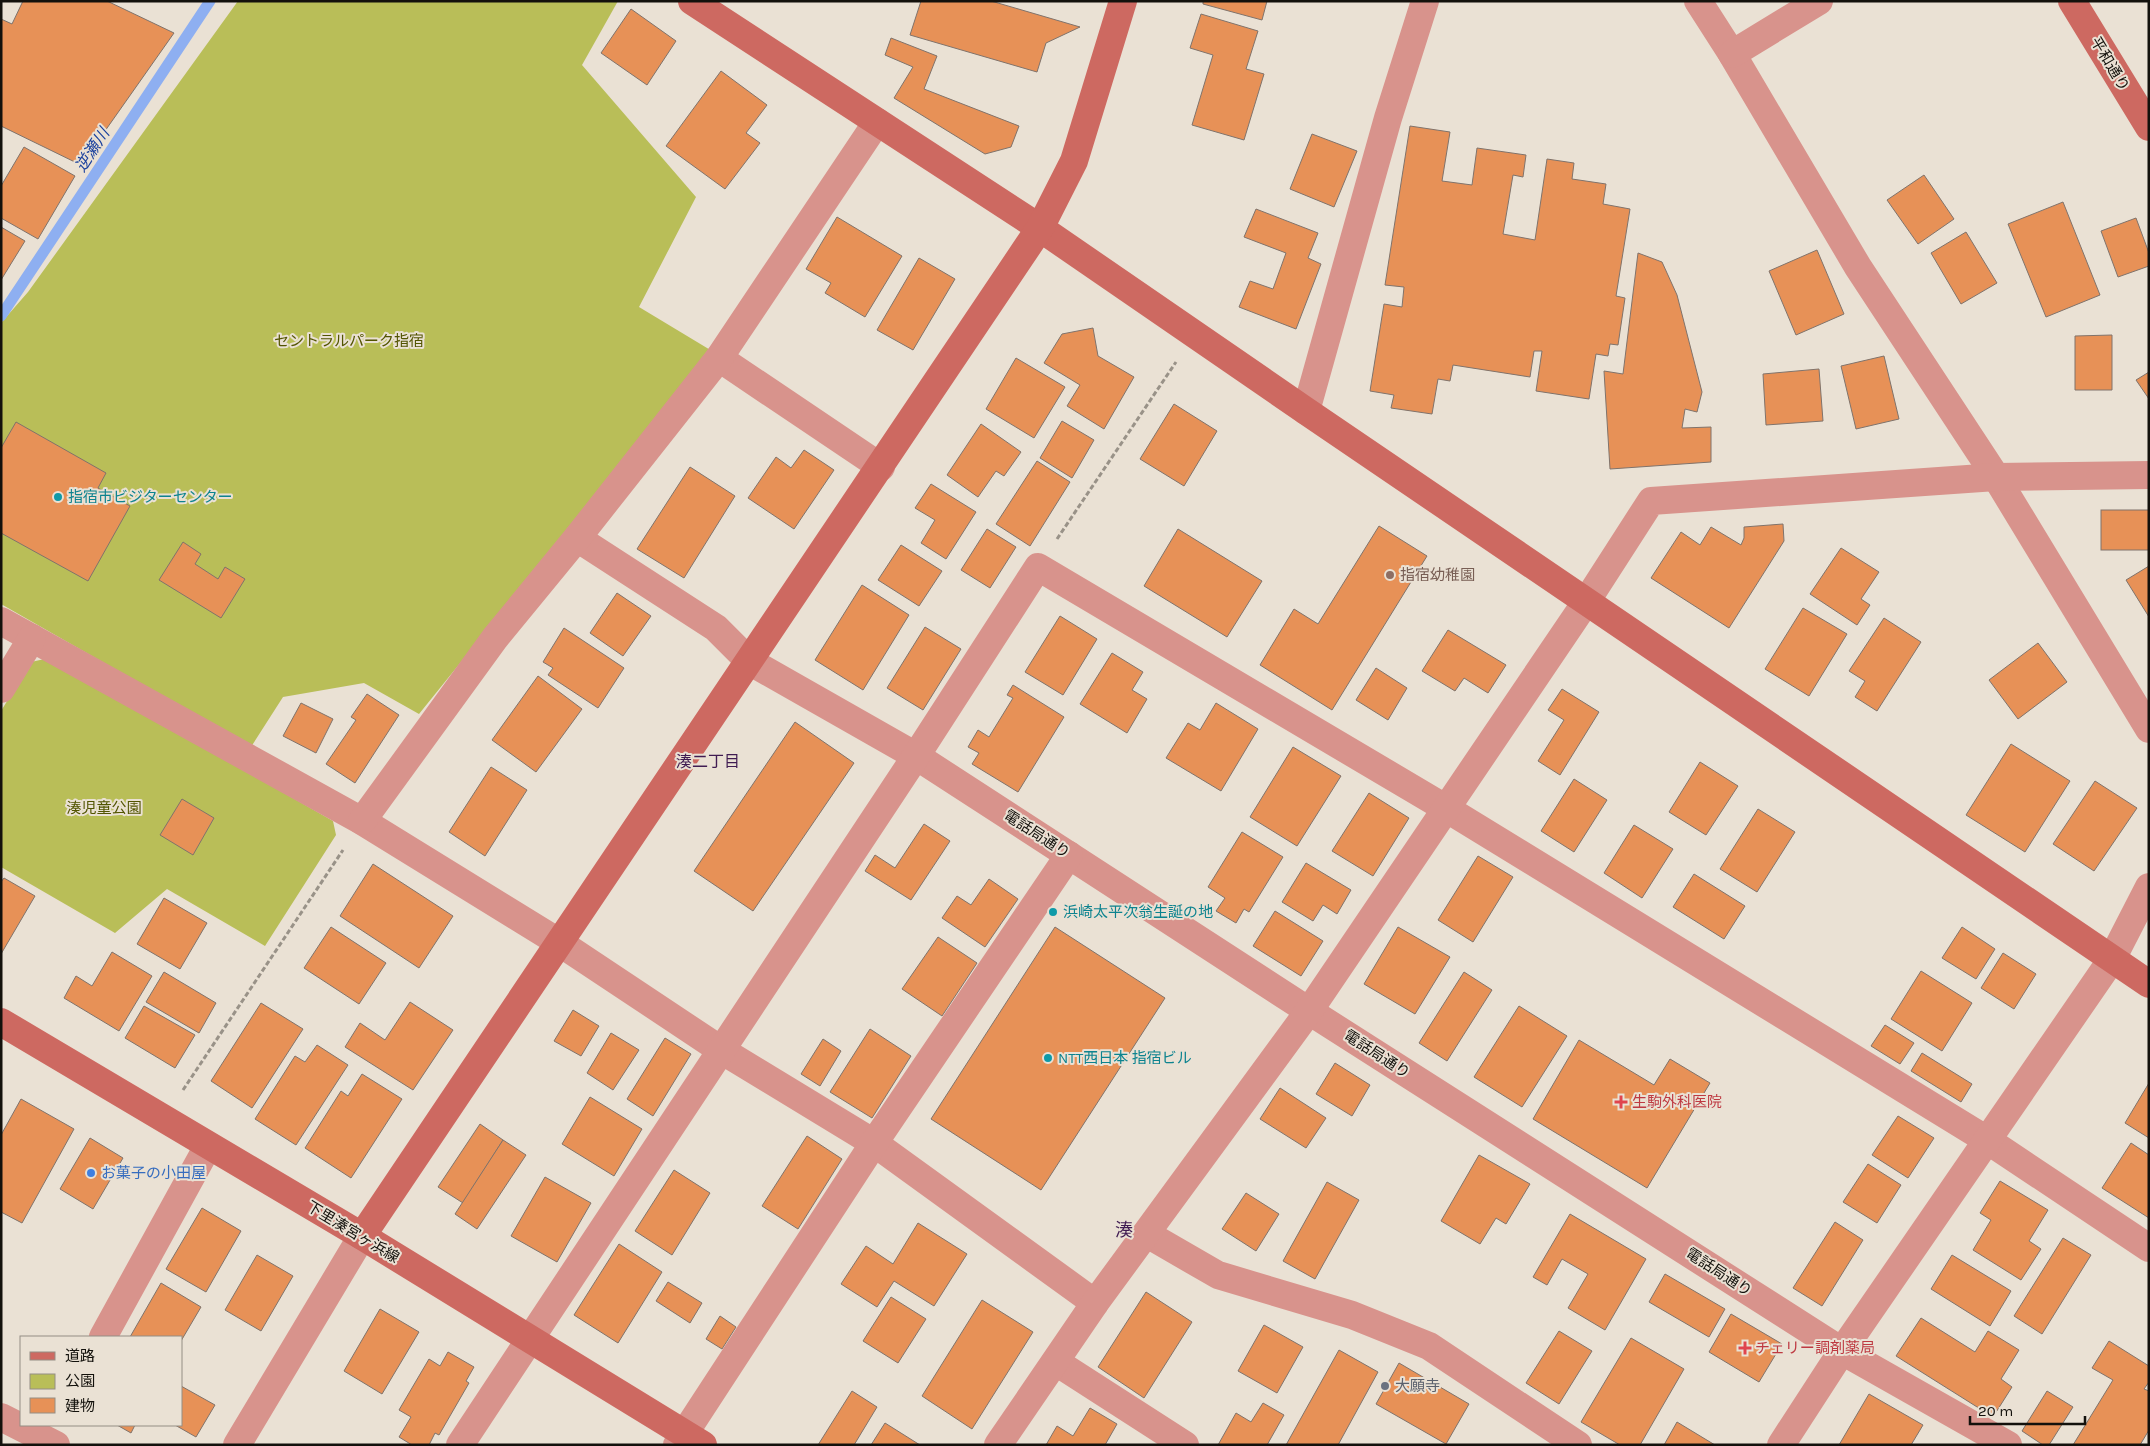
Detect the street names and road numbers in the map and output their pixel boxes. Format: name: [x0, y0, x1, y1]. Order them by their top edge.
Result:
street label: 平和通り: [2087, 34, 2133, 94]
street label: 電話局通り: [1001, 806, 1073, 862]
street label: 電話局通り: [1341, 1026, 1413, 1082]
street label: 下里湊宮ヶ浜線: [303, 1197, 403, 1267]
street label: 電話局通り: [1683, 1244, 1755, 1300]

